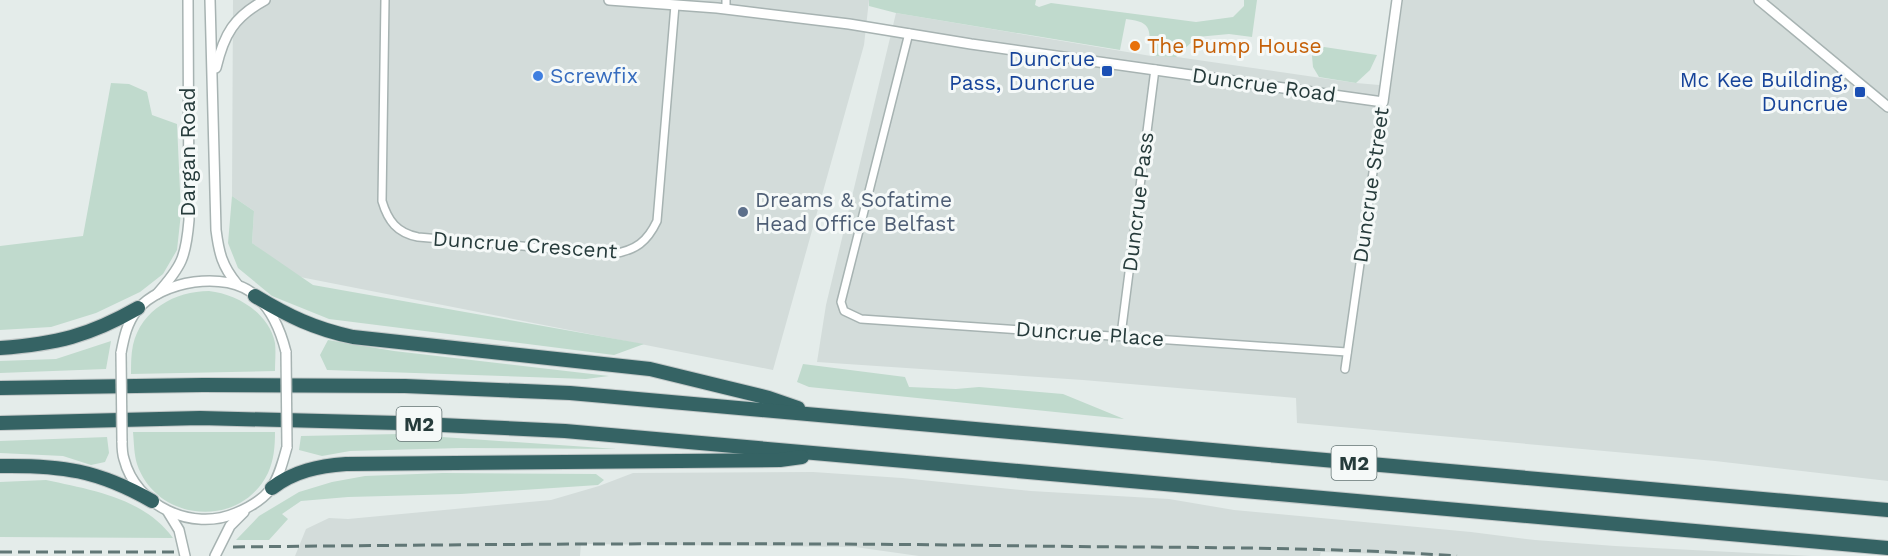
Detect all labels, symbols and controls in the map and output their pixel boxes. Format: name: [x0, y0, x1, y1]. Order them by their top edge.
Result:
place label: The Pump House: [1147, 33, 1322, 58]
marker: The Pump House: [1128, 39, 1142, 53]
place label: Duncrue Pass, Duncrue: [949, 46, 1095, 95]
street label: Duncrue Road: [1191, 62, 1338, 107]
place label: Screwfix: [550, 63, 638, 88]
marker: Duncrue Pass, Duncrue: [1100, 64, 1114, 78]
place label: Mc Kee Building, Duncrue: [1680, 67, 1848, 116]
marker: Screwfix: [531, 69, 545, 83]
marker: Mc Kee Building, Duncrue: [1853, 85, 1867, 99]
street label: Dargan Road: [175, 87, 200, 217]
street label: Duncrue Street: [1347, 105, 1394, 264]
street label: Duncrue Pass: [1117, 131, 1158, 273]
place label: Dreams & Sofatime Head Office Belfast: [755, 187, 955, 236]
marker: Dreams & Sofatime Head Office Belfast: [736, 205, 750, 219]
street label: Duncrue Crescent: [432, 226, 618, 263]
street label: Duncrue Place: [1015, 316, 1165, 351]
road number: M2: [396, 407, 442, 441]
road number: M2: [1332, 446, 1376, 480]

